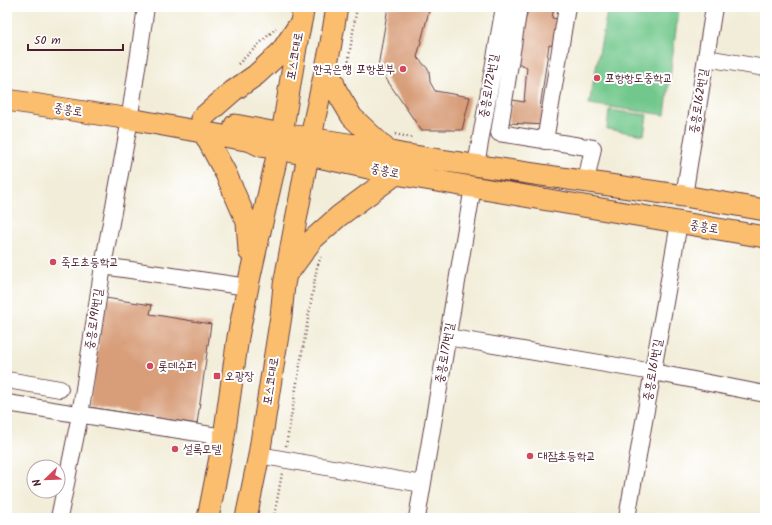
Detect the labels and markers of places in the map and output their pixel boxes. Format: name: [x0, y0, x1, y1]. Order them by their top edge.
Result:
place label: 한국은행 포항본부: [313, 60, 395, 79]
marker: 한국은행 포항본부: [398, 64, 408, 74]
place label: 포항항도중학교: [605, 69, 673, 88]
marker: 포항항도중학교: [592, 73, 602, 83]
place label: 죽도초등학교: [61, 253, 119, 272]
marker: 죽도초등학교: [48, 257, 58, 267]
place label: 롯데슈퍼: [158, 357, 197, 376]
marker: 롯데슈퍼: [145, 361, 155, 371]
place label: 오광장: [225, 367, 254, 386]
marker: 오광장: [212, 371, 222, 381]
place label: 설록모텔: [183, 440, 222, 459]
marker: 설록모텔: [170, 444, 180, 454]
place label: 대잠초등학교: [538, 447, 596, 466]
marker: 대잠초등학교: [525, 451, 535, 461]

